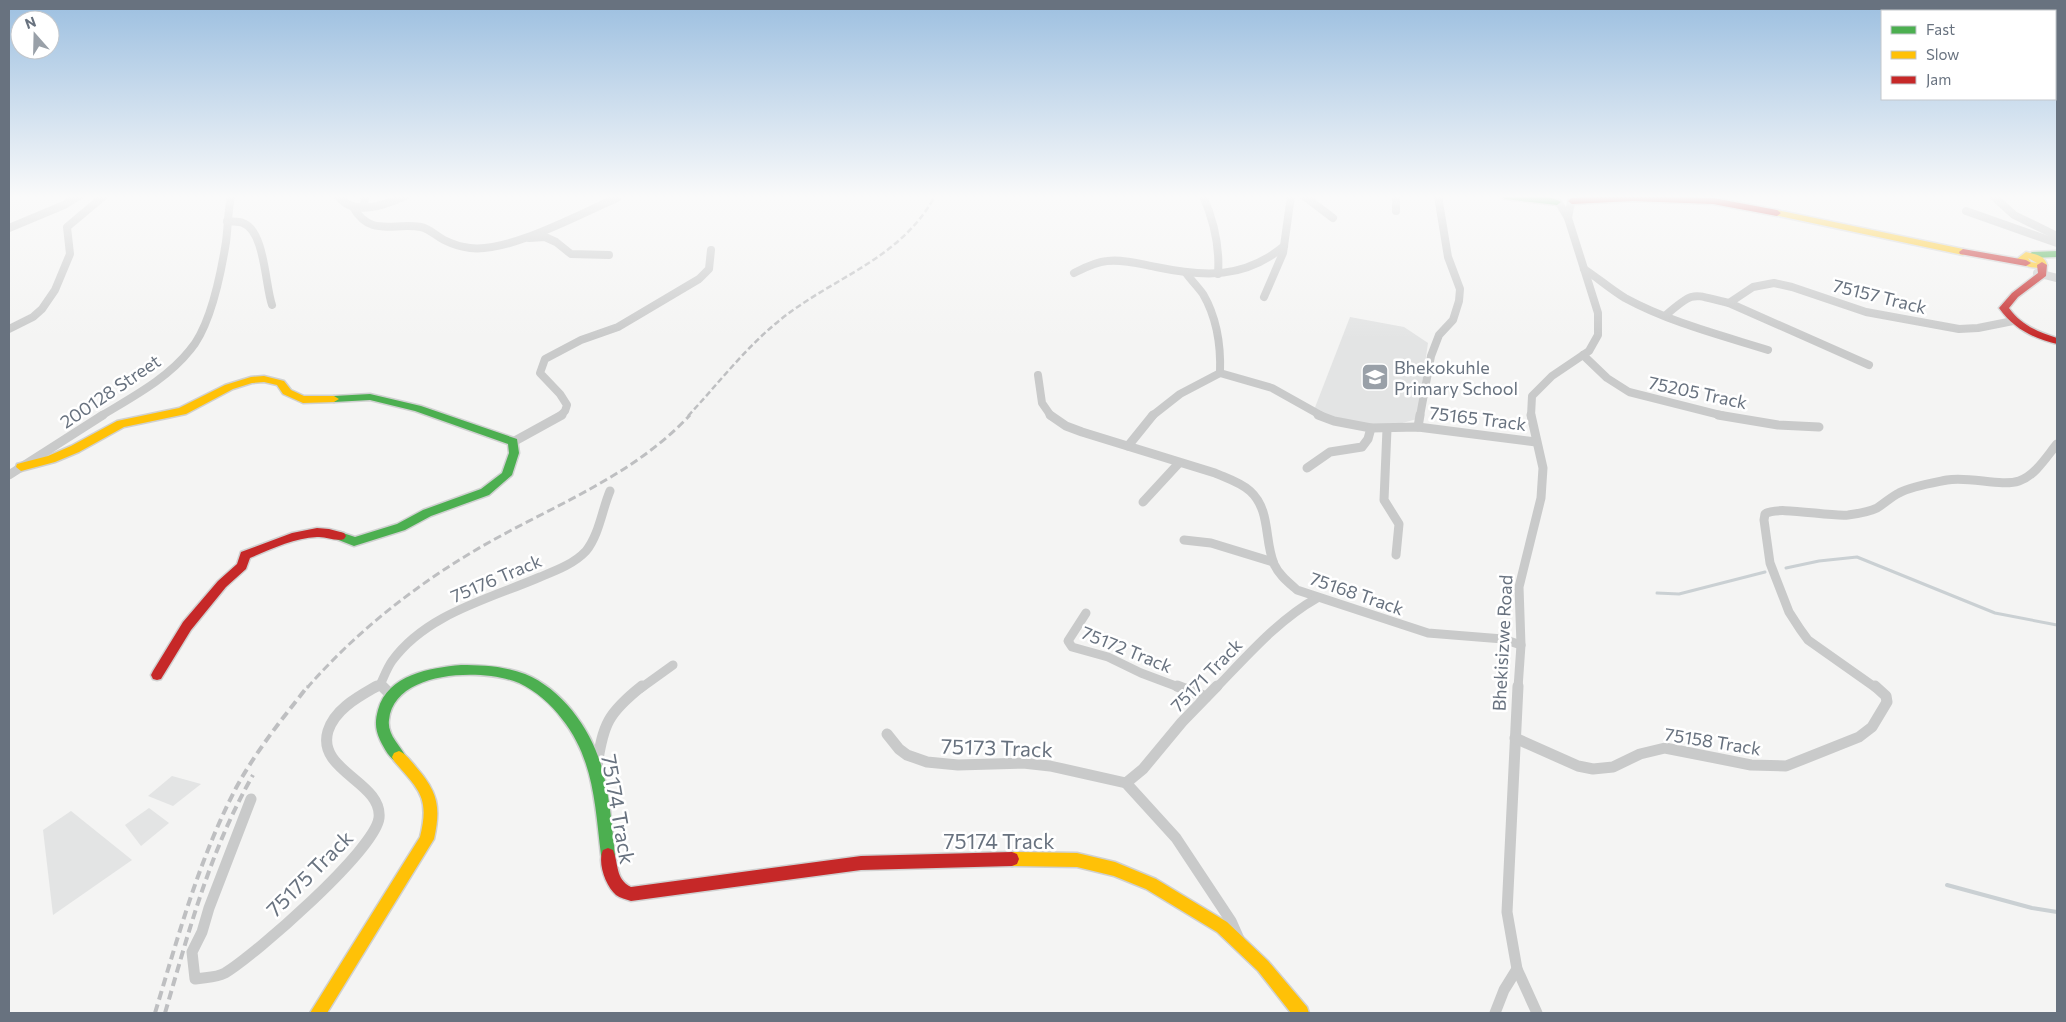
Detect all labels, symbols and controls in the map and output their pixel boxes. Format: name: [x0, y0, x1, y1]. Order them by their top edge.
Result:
north arrow: [10, 10, 60, 60]
legend: [1881, 10, 2056, 100]
text: N: [23, 13, 38, 32]
text: Fast: [1926, 20, 1955, 38]
text: Slow: [1926, 45, 1959, 63]
text: Jam: [1926, 70, 1951, 88]
street label: 75157 Track: [1831, 274, 1929, 318]
street label: 200128 Street: [56, 349, 164, 433]
place label: Bhekokuhle Primary School: [1394, 356, 1518, 399]
school or university icon: Bhekokuhle Primary School: [1360, 362, 1390, 392]
street label: 75205 Track: [1647, 371, 1750, 413]
street label: 75165 Track: [1428, 401, 1528, 435]
street label: 75176 Track: [447, 549, 545, 607]
street label: 75168 Track: [1307, 567, 1407, 619]
street label: Bhekisizwe Road: [1487, 574, 1517, 712]
street label: 75172 Track: [1079, 621, 1176, 677]
street label: 75171 Track: [1166, 634, 1246, 716]
street label: 75158 Track: [1663, 723, 1763, 760]
street label: 75173 Track: [941, 733, 1053, 761]
street label: 75174 Track: [597, 752, 641, 866]
street label: 75175 Track: [261, 825, 357, 921]
street label: 75174 Track: [943, 828, 1055, 853]

